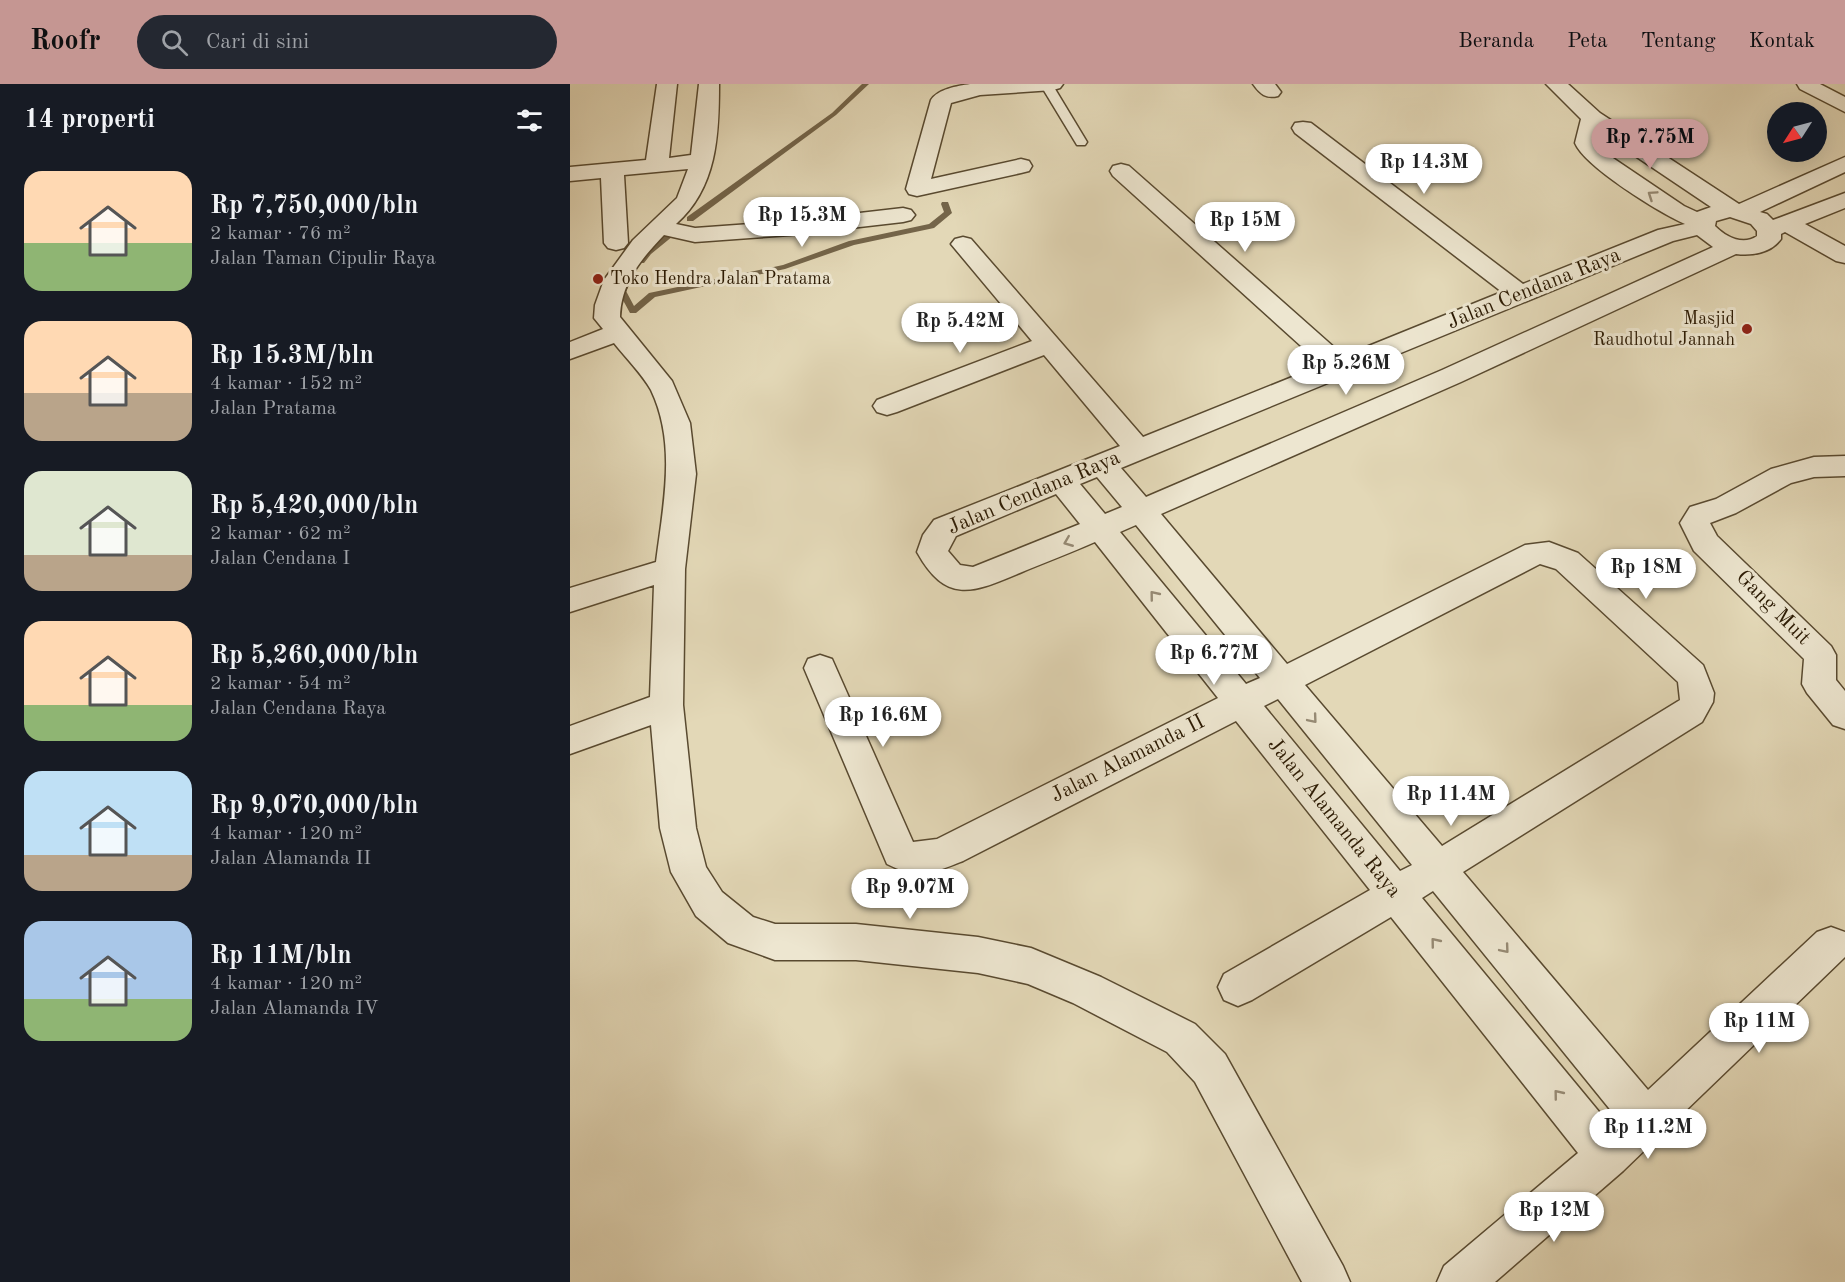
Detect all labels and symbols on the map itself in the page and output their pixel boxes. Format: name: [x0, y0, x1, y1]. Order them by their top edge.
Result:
north arrow: [1767, 102, 1827, 162]
pin: Rp 7.75M: [1588, 119, 1712, 170]
pin: Rp 14.3M: [1362, 144, 1486, 195]
one-way arrow: [1647, 191, 1658, 202]
pin: Rp 15.3M: [740, 197, 864, 248]
pin: Rp 15M: [1196, 202, 1294, 253]
street label: Jalan Cendana Raya: [1444, 245, 1624, 333]
place label: Toko Hendra Jalan Pratama: [610, 270, 831, 288]
marker: Toko Hendra Jalan Pratama: [591, 272, 605, 286]
pin: Rp 5.42M: [898, 303, 1022, 354]
place label: Masjid Raudhotul Jannah: [1593, 310, 1735, 349]
marker: Masjid Raudhotul Jannah: [1740, 322, 1754, 336]
pin: Rp 5.26M: [1284, 345, 1408, 396]
street label: Jalan Cendana Raya: [945, 447, 1123, 539]
one-way arrow: [1063, 535, 1074, 547]
pin: Rp 18M: [1597, 549, 1695, 600]
street label: Gang Muit: [1732, 567, 1814, 649]
one-way arrow: [1150, 591, 1161, 602]
pin: Rp 6.77M: [1152, 635, 1276, 686]
pin: Rp 16.6M: [821, 697, 945, 748]
street label: Jalan Alamanda II: [1048, 711, 1208, 807]
one-way arrow: [1306, 712, 1317, 723]
street label: Jalan Alamanda Raya: [1263, 734, 1405, 902]
pin: Rp 11.4M: [1389, 776, 1513, 827]
pin: Rp 9.07M: [848, 869, 972, 920]
one-way arrow: [1431, 938, 1442, 949]
one-way arrow: [1498, 942, 1509, 953]
pin: Rp 11M: [1710, 1003, 1808, 1054]
one-way arrow: [1554, 1090, 1565, 1101]
pin: Rp 11.2M: [1586, 1109, 1710, 1160]
pin: Rp 12M: [1505, 1192, 1603, 1243]

